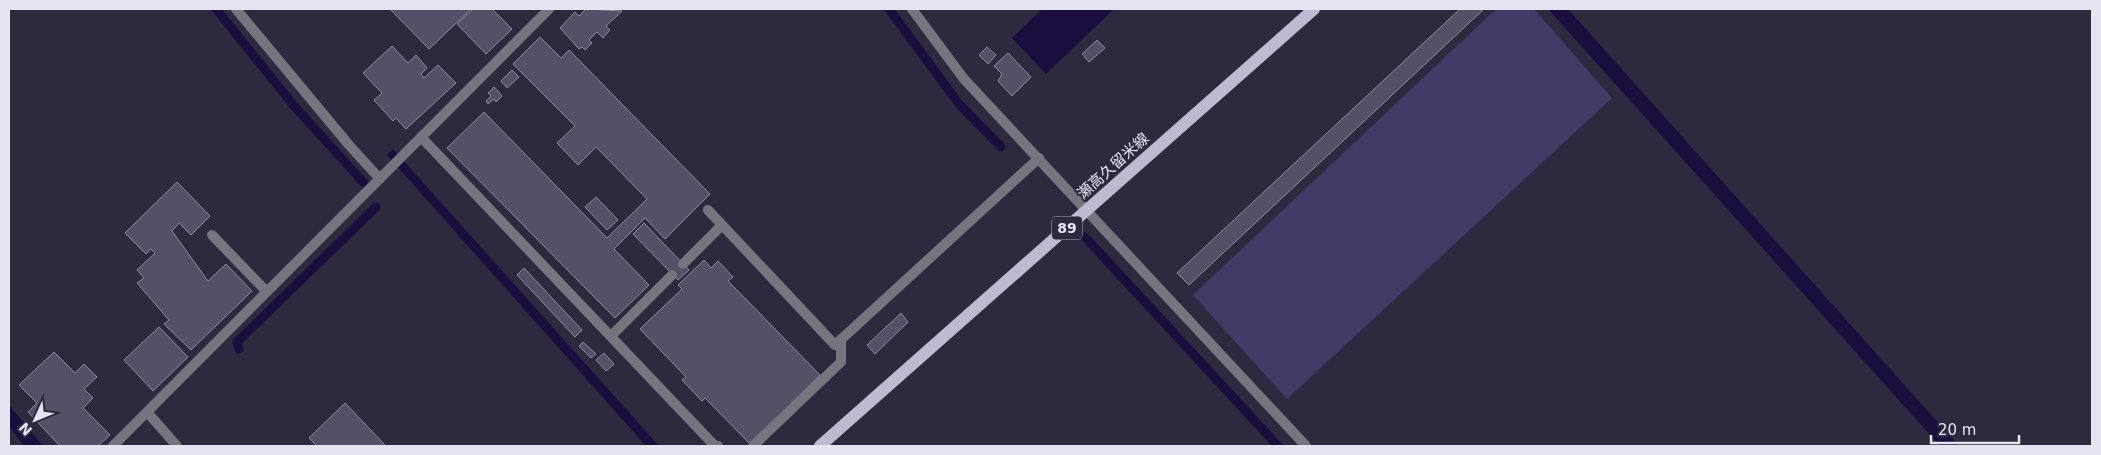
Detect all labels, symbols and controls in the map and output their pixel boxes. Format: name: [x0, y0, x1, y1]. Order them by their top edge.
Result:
street label: 瀬高久留米線: [1074, 129, 1152, 203]
road number: 89: [1052, 217, 1082, 240]
north arrow: [10, 395, 60, 445]
scale bar: [1931, 412, 2018, 444]
text: N: [16, 419, 35, 439]
text: 20 m: [1938, 421, 1976, 439]

